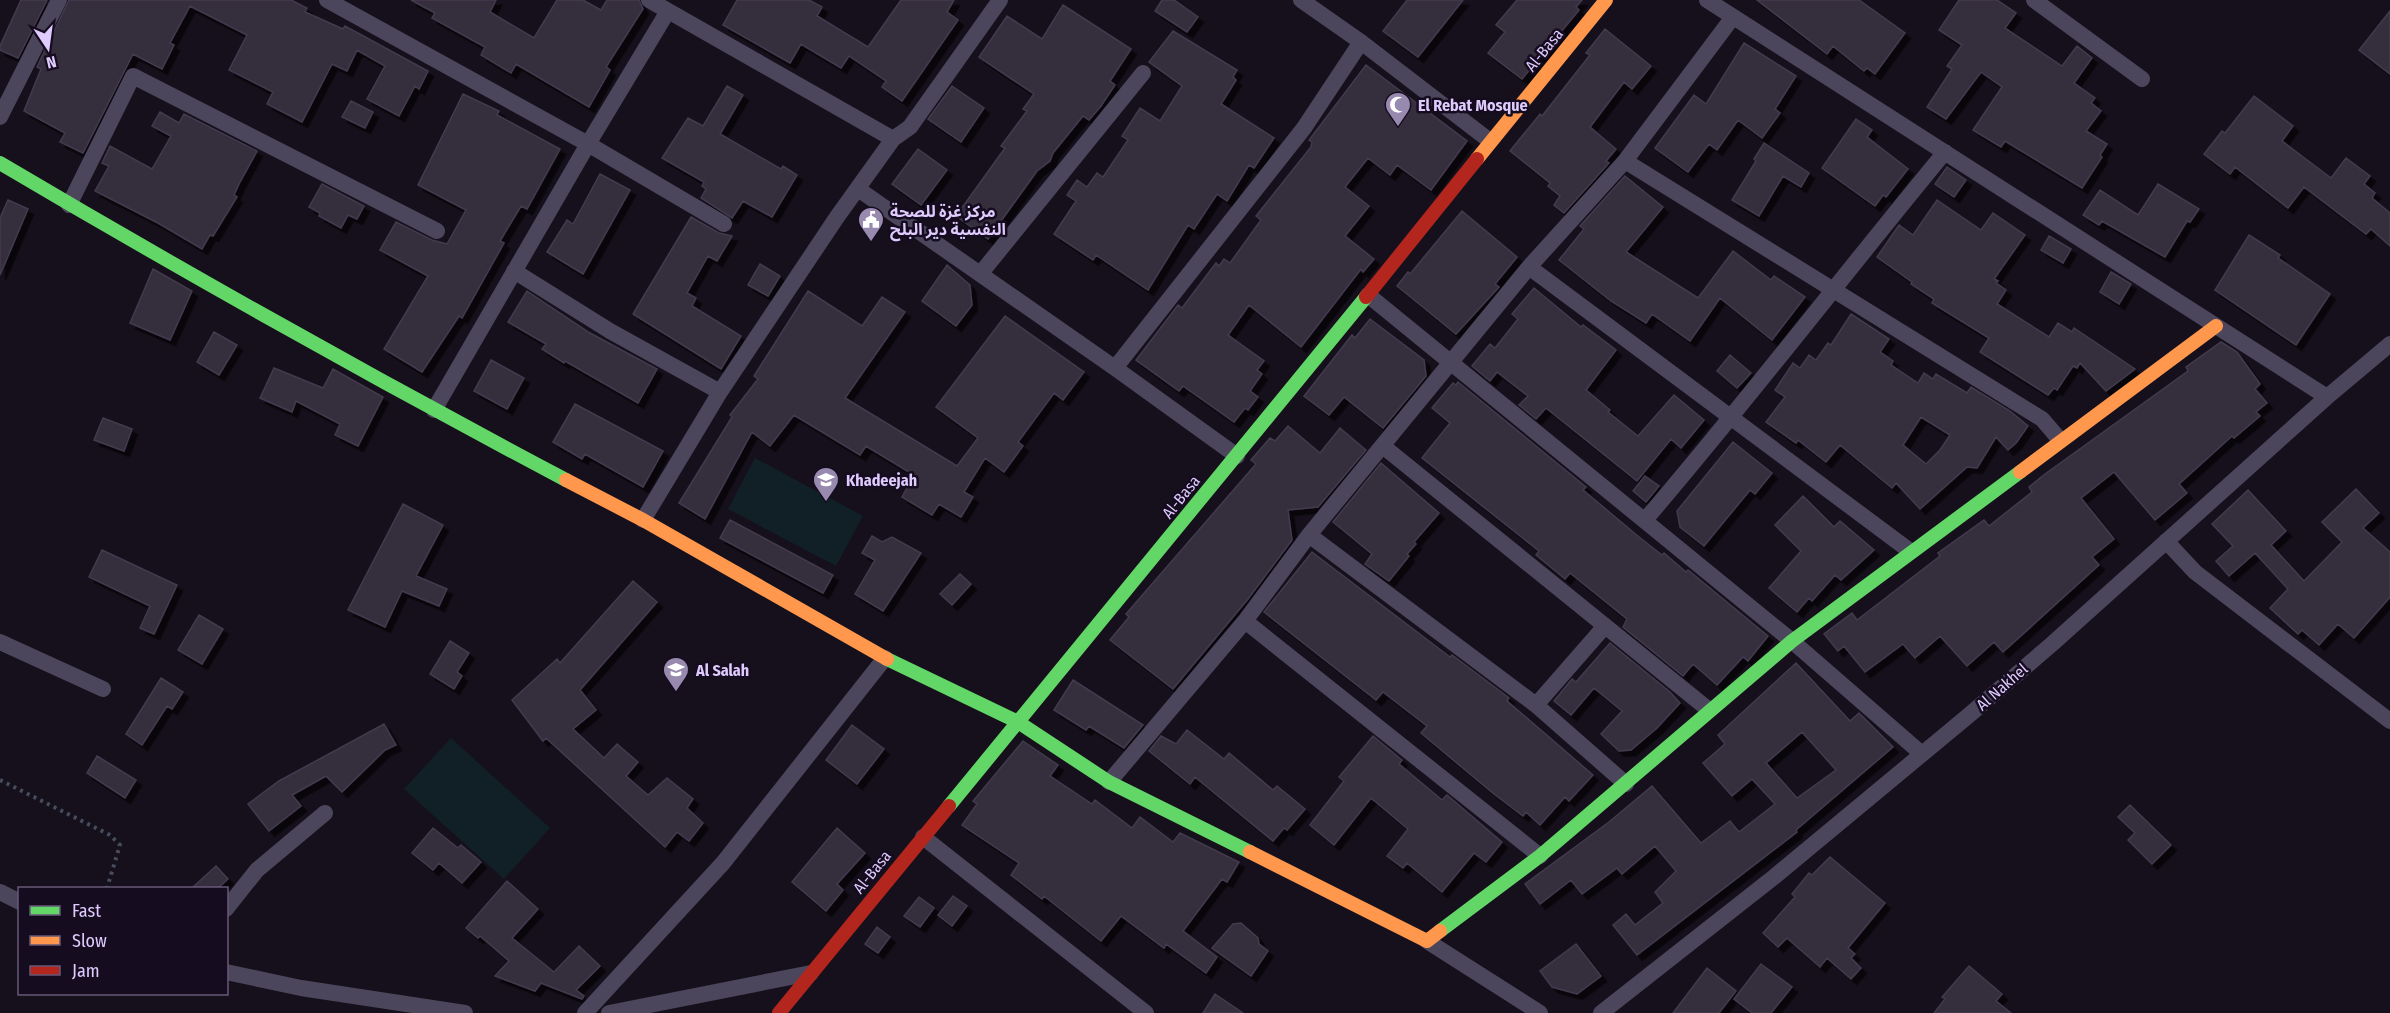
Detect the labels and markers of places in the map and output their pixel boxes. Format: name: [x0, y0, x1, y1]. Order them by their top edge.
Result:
mosque icon: El Rebat Mosque: [1383, 90, 1413, 128]
place label: El Rebat Mosque: [1418, 96, 1528, 115]
place label: مركز غزة للصحة النفسية دير البلح: [890, 202, 1006, 242]
public building icon: مركز غزة للصحة النفسية دير البلح: [856, 205, 886, 243]
school or university icon: Khadeejah: [811, 465, 841, 503]
place label: Khadeejah: [846, 471, 917, 490]
school or university icon: Al Salah: [661, 655, 691, 693]
place label: Al Salah: [695, 661, 749, 680]

